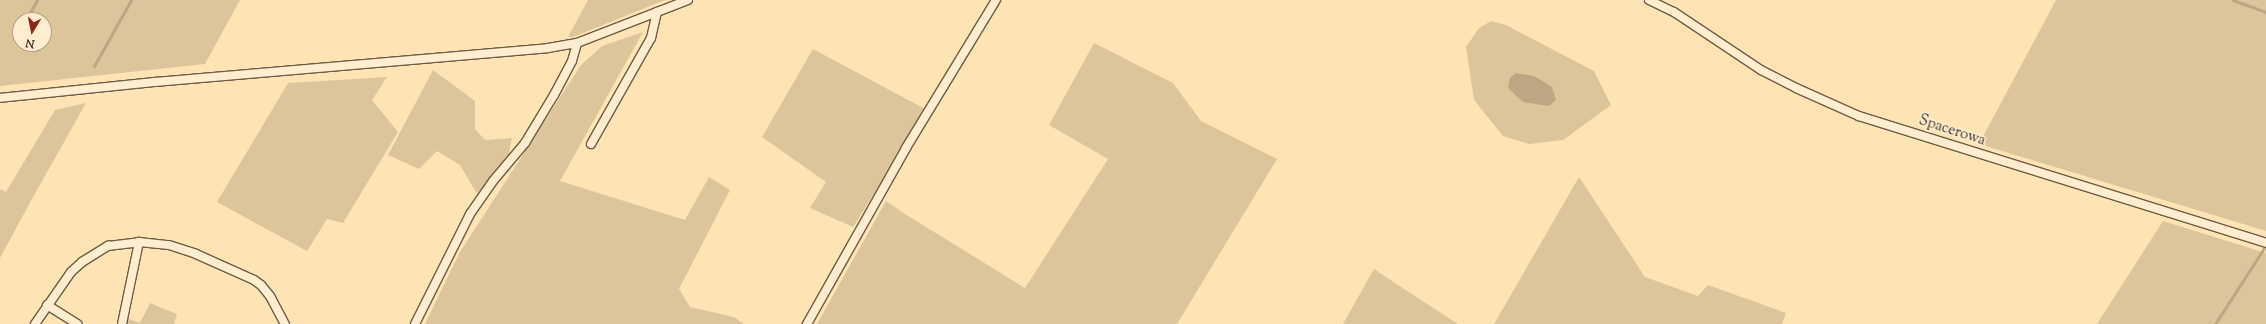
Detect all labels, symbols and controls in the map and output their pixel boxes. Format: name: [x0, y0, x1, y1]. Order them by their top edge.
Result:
north arrow: [12, 12, 52, 52]
text: N: [24, 34, 36, 51]
street label: Spacerowa: [1916, 112, 1988, 150]

